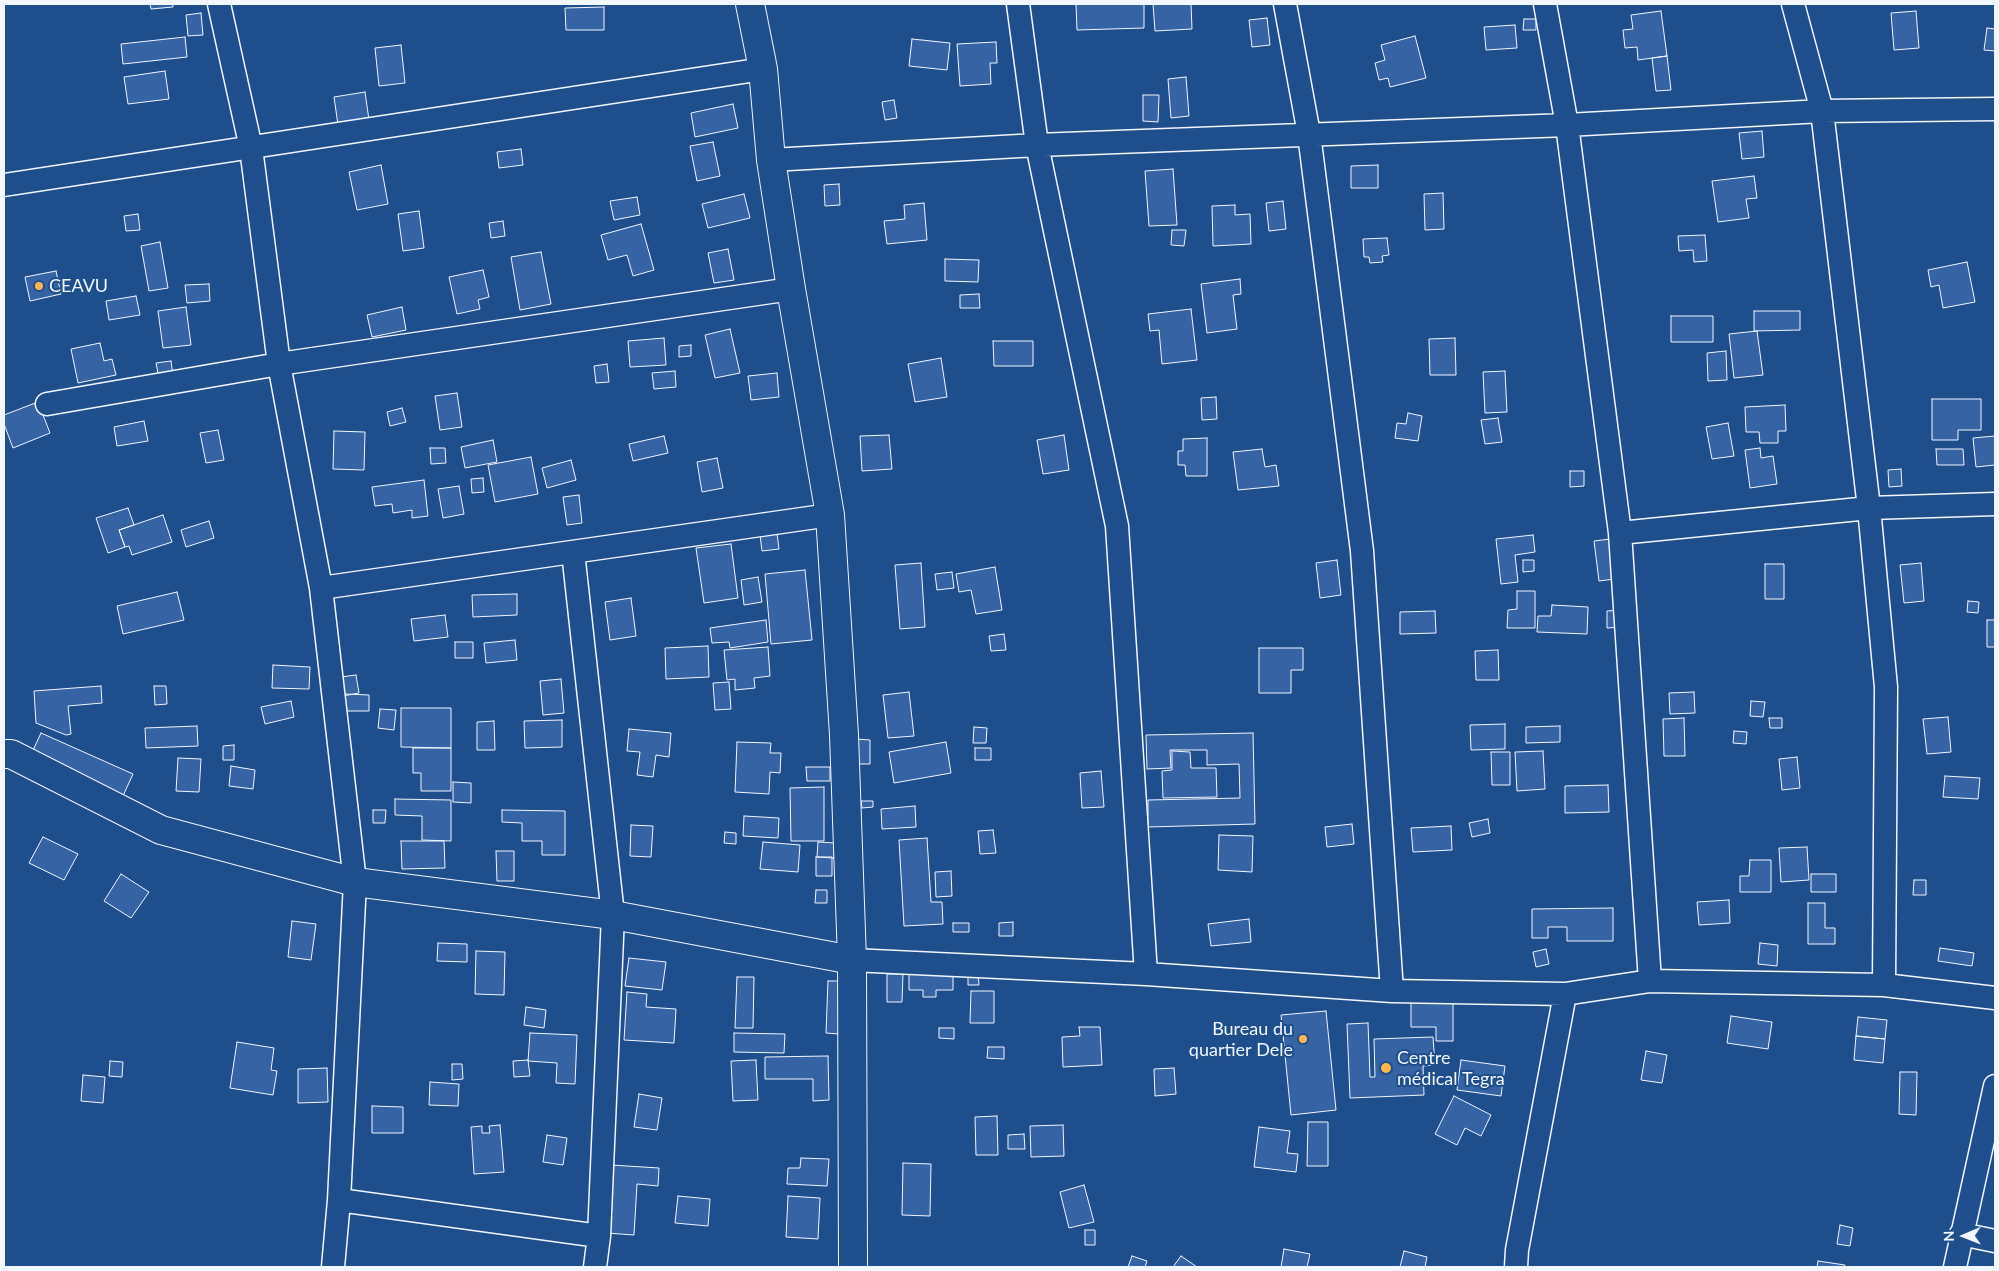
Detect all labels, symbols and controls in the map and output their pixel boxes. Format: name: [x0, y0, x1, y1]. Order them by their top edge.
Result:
place label: CEAVU: [49, 275, 108, 297]
marker: CEAVU: [33, 280, 45, 292]
place label: Bureau du quartier Dele: [1189, 1018, 1293, 1060]
marker: Bureau du quartier Dele: [1297, 1033, 1309, 1045]
place label: Centre médical Tegra: [1397, 1047, 1505, 1090]
marker: Centre médical Tegra: [1379, 1061, 1393, 1075]
north arrow: [1939, 1211, 1989, 1261]
text: N: [1940, 1231, 1957, 1242]

